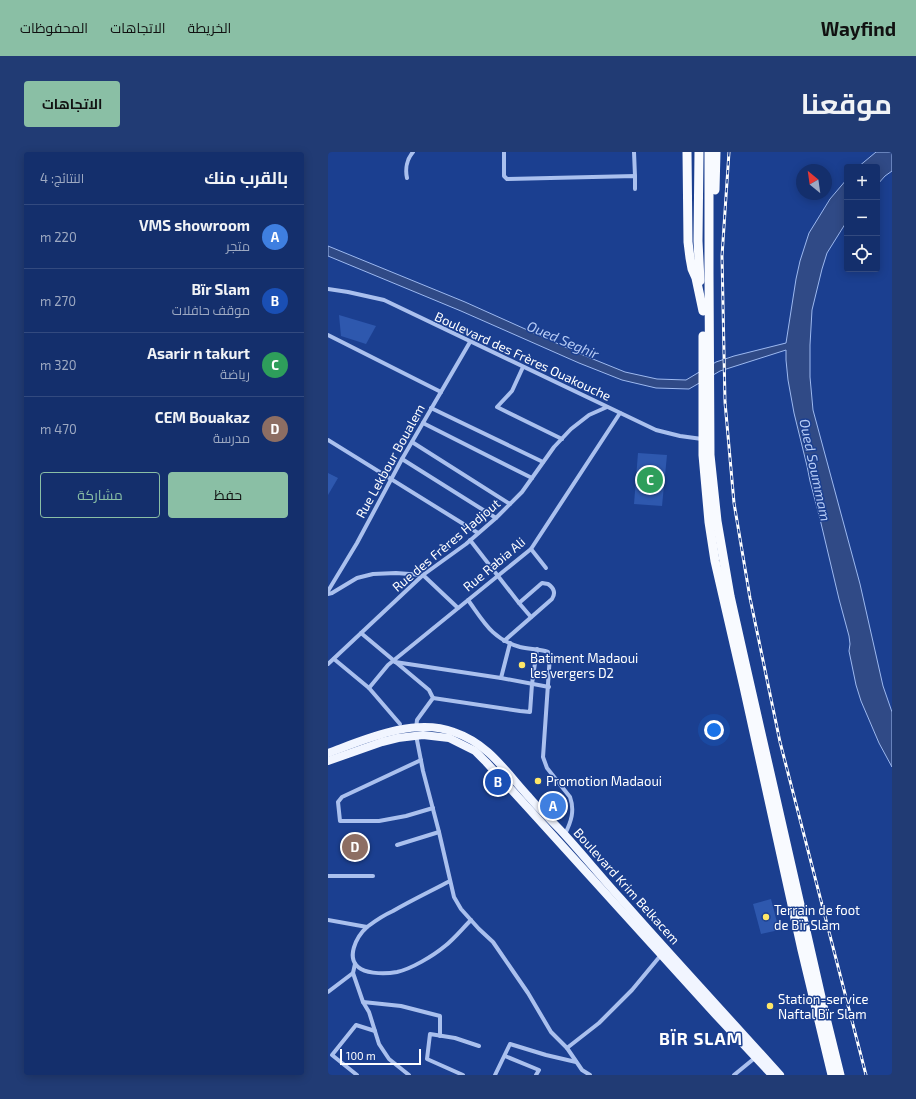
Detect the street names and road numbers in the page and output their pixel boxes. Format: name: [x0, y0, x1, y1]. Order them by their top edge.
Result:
street label: Boulevard des Frères Ouakouche: [432, 308, 614, 404]
street label: Rue Lekbour Boualem: [352, 401, 428, 521]
street label: Rue des Frères Hadjout: [389, 495, 503, 595]
street label: Rue Rabia Ali: [460, 533, 528, 595]
street label: Boulevard Krim Belkacem: [571, 825, 683, 947]

